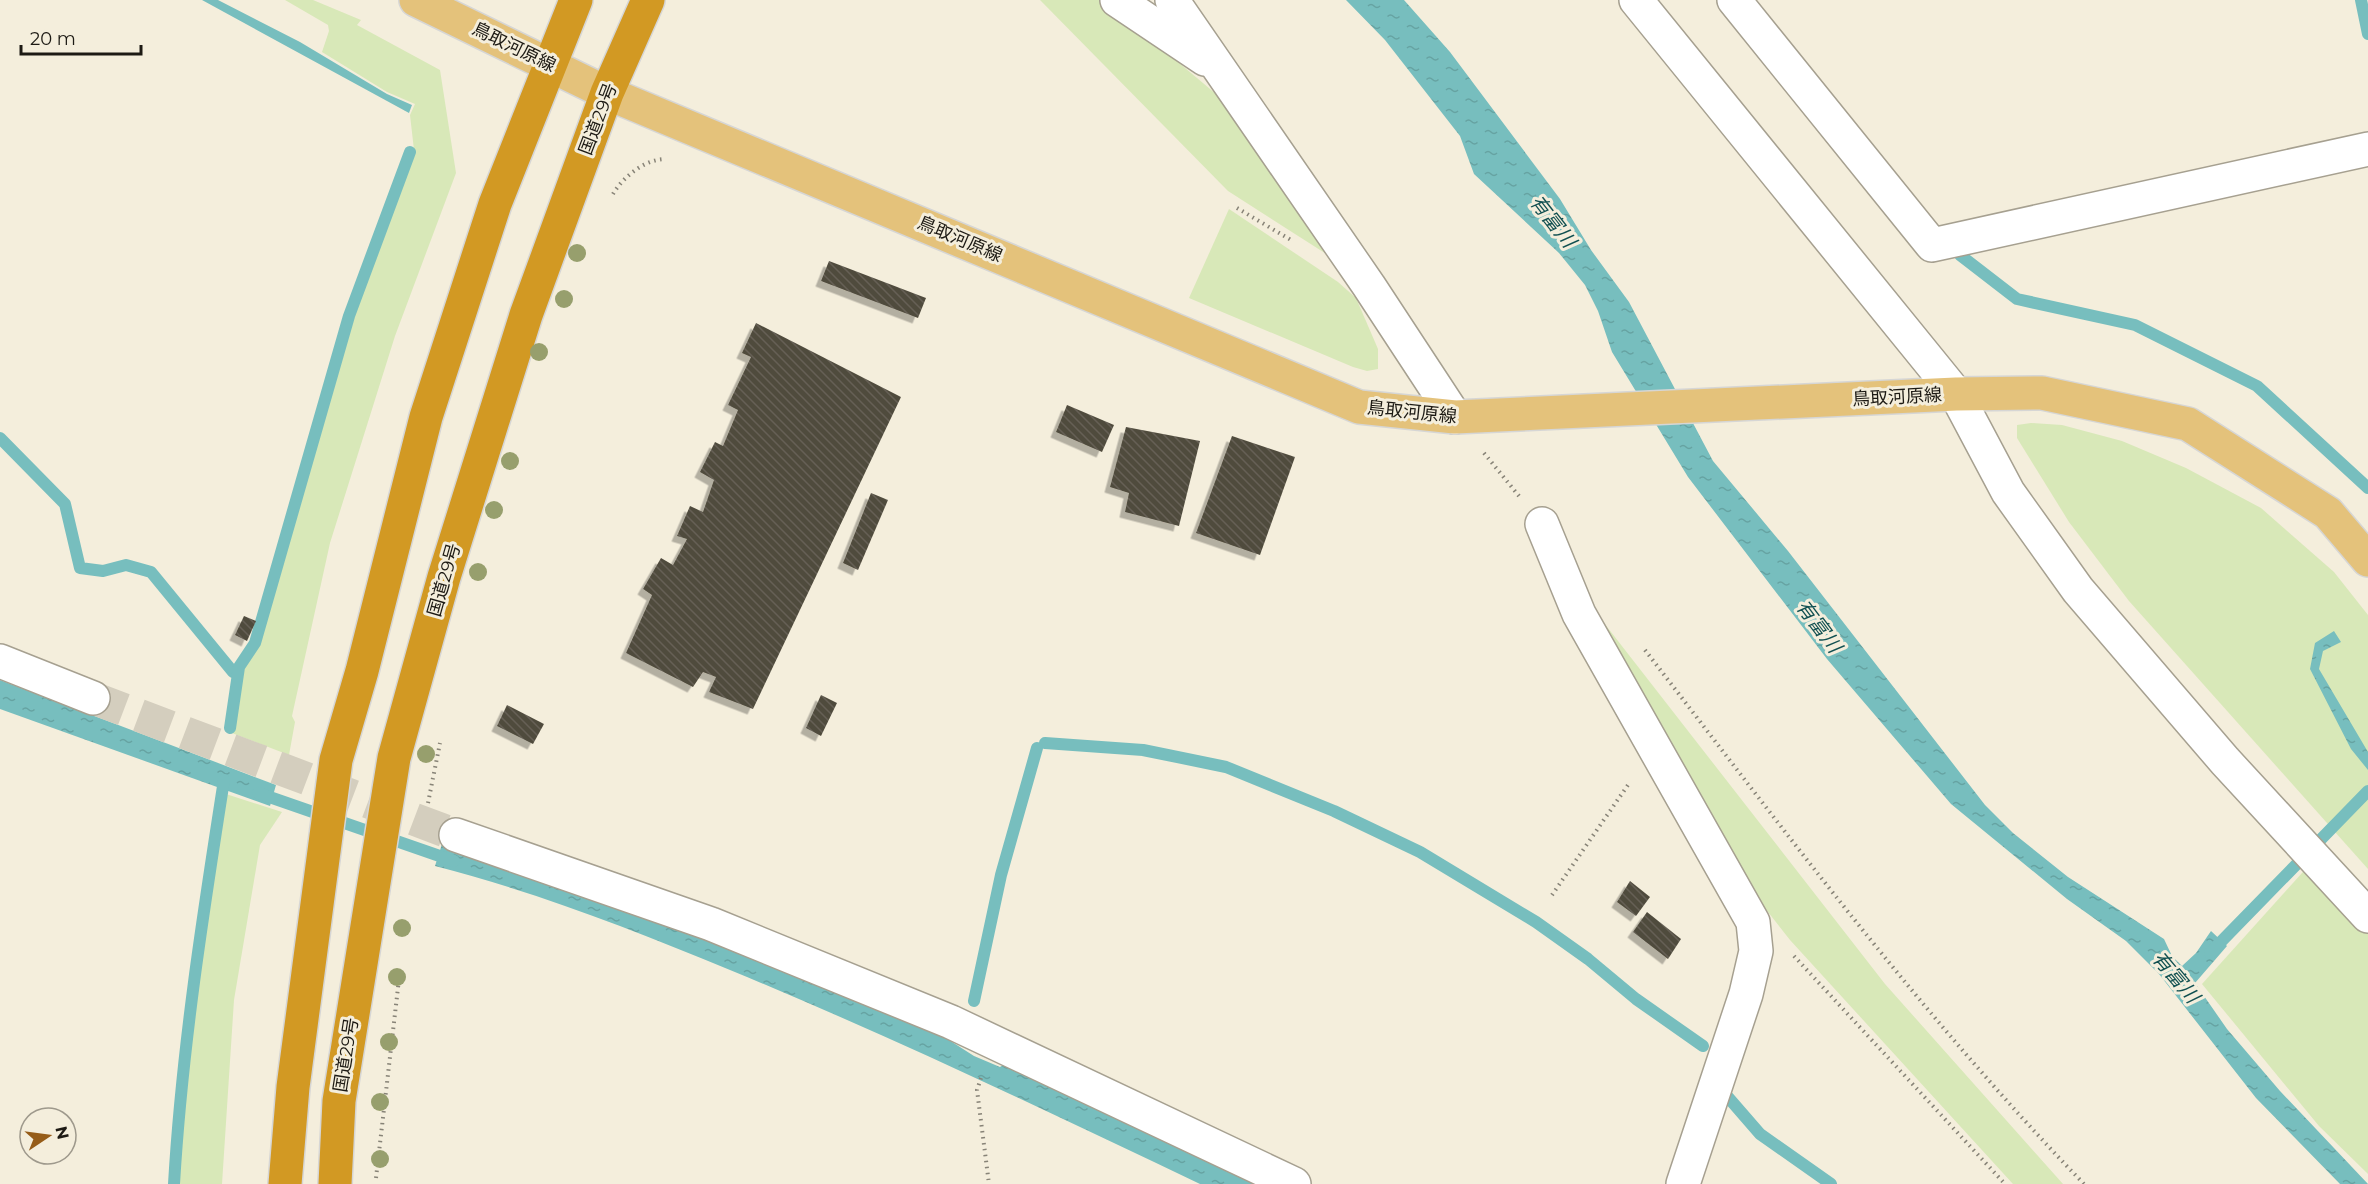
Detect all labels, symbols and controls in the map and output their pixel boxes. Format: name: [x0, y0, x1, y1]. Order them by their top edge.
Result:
street label: 鳥取河原線: [469, 17, 559, 77]
scale bar: [21, 18, 141, 56]
text: 20 m: [30, 28, 76, 50]
street label: 国道29号: [574, 80, 622, 158]
water label: 有富川: [1525, 190, 1582, 254]
street label: 鳥取河原線: [914, 211, 1006, 267]
street label: 鳥取河原線: [1851, 384, 1943, 410]
street label: 鳥取河原線: [1366, 396, 1458, 428]
street label: 国道29号: [423, 541, 465, 619]
water label: 有富川: [1791, 595, 1848, 659]
water label: 有富川: [2148, 946, 2206, 1009]
street label: 国道29号: [329, 1016, 363, 1094]
north arrow: [18, 1106, 78, 1166]
text: N: [51, 1124, 73, 1141]

